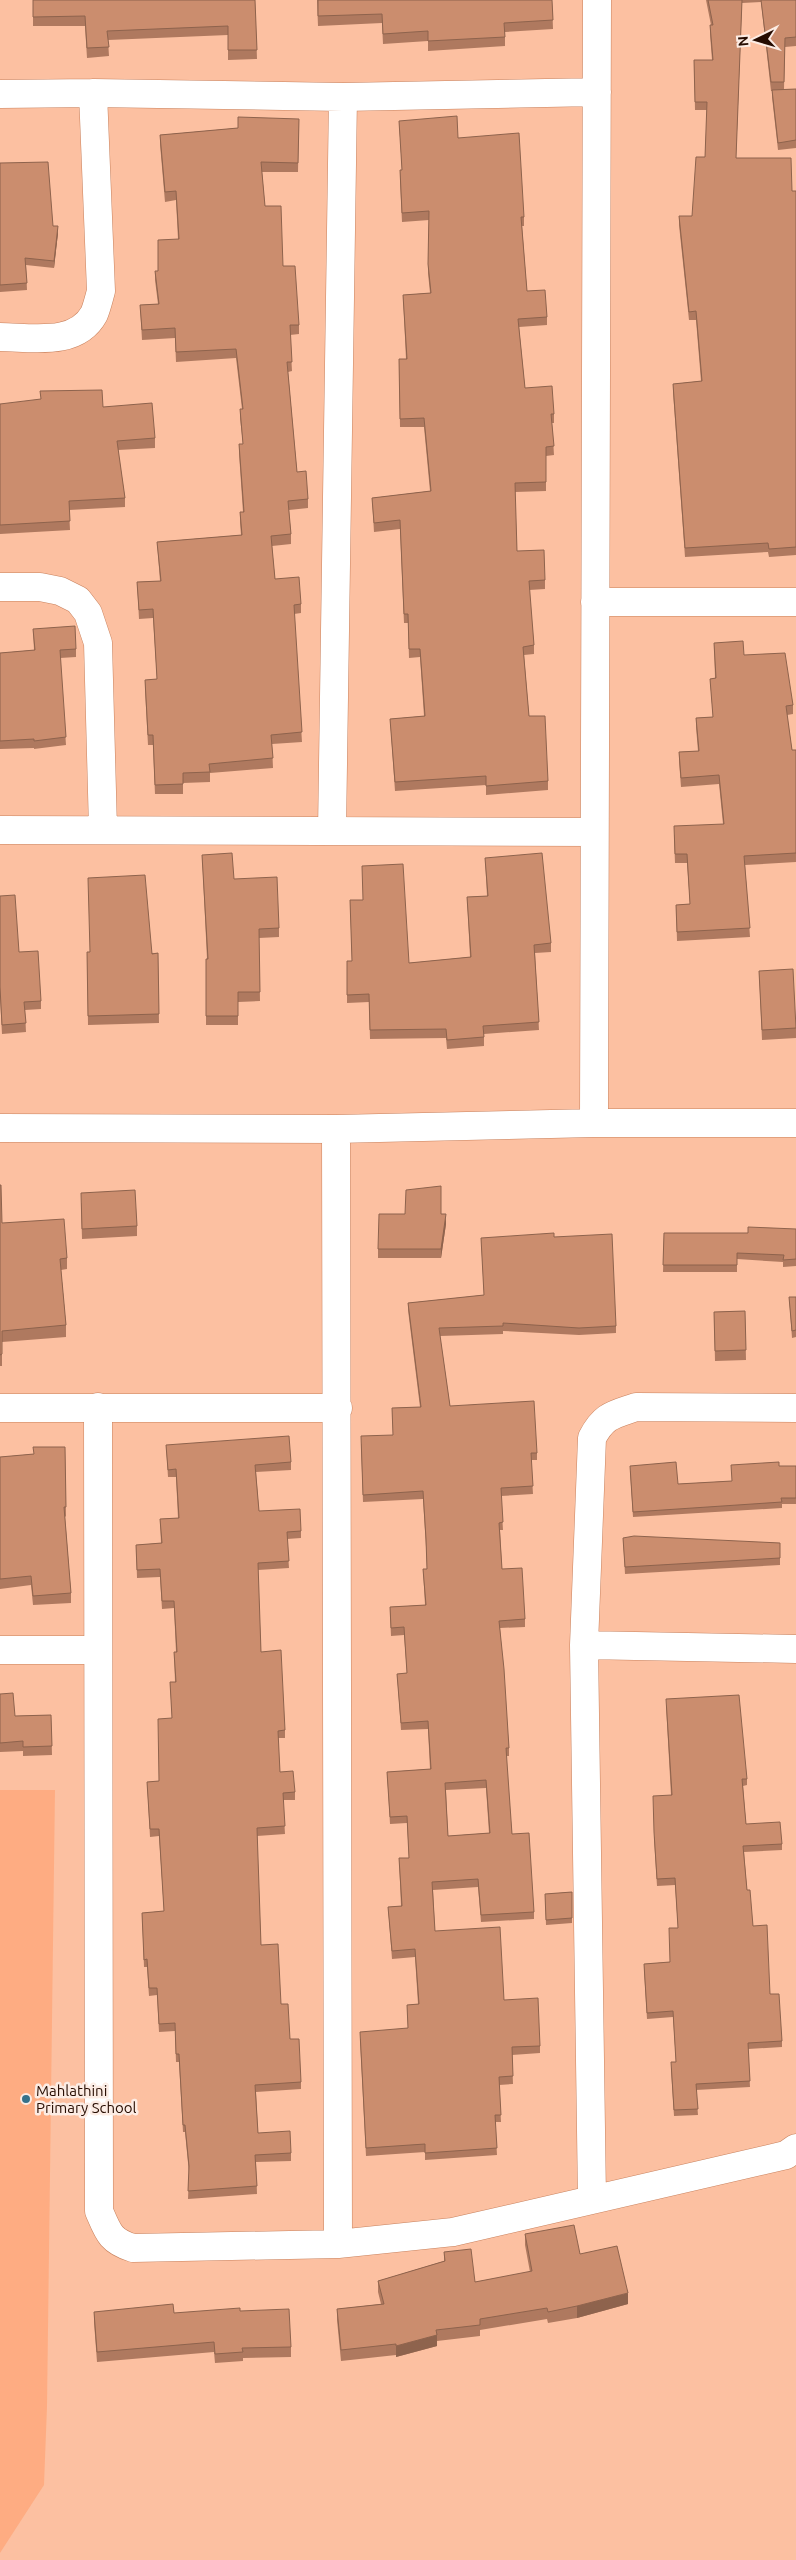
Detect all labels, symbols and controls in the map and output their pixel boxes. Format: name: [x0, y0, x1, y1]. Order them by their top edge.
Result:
north arrow: [731, 15, 781, 65]
text: N: [735, 35, 751, 47]
place label: Mahlathini Primary School: [36, 2082, 137, 2116]
marker: Mahlathini Primary School: [20, 2093, 32, 2105]

